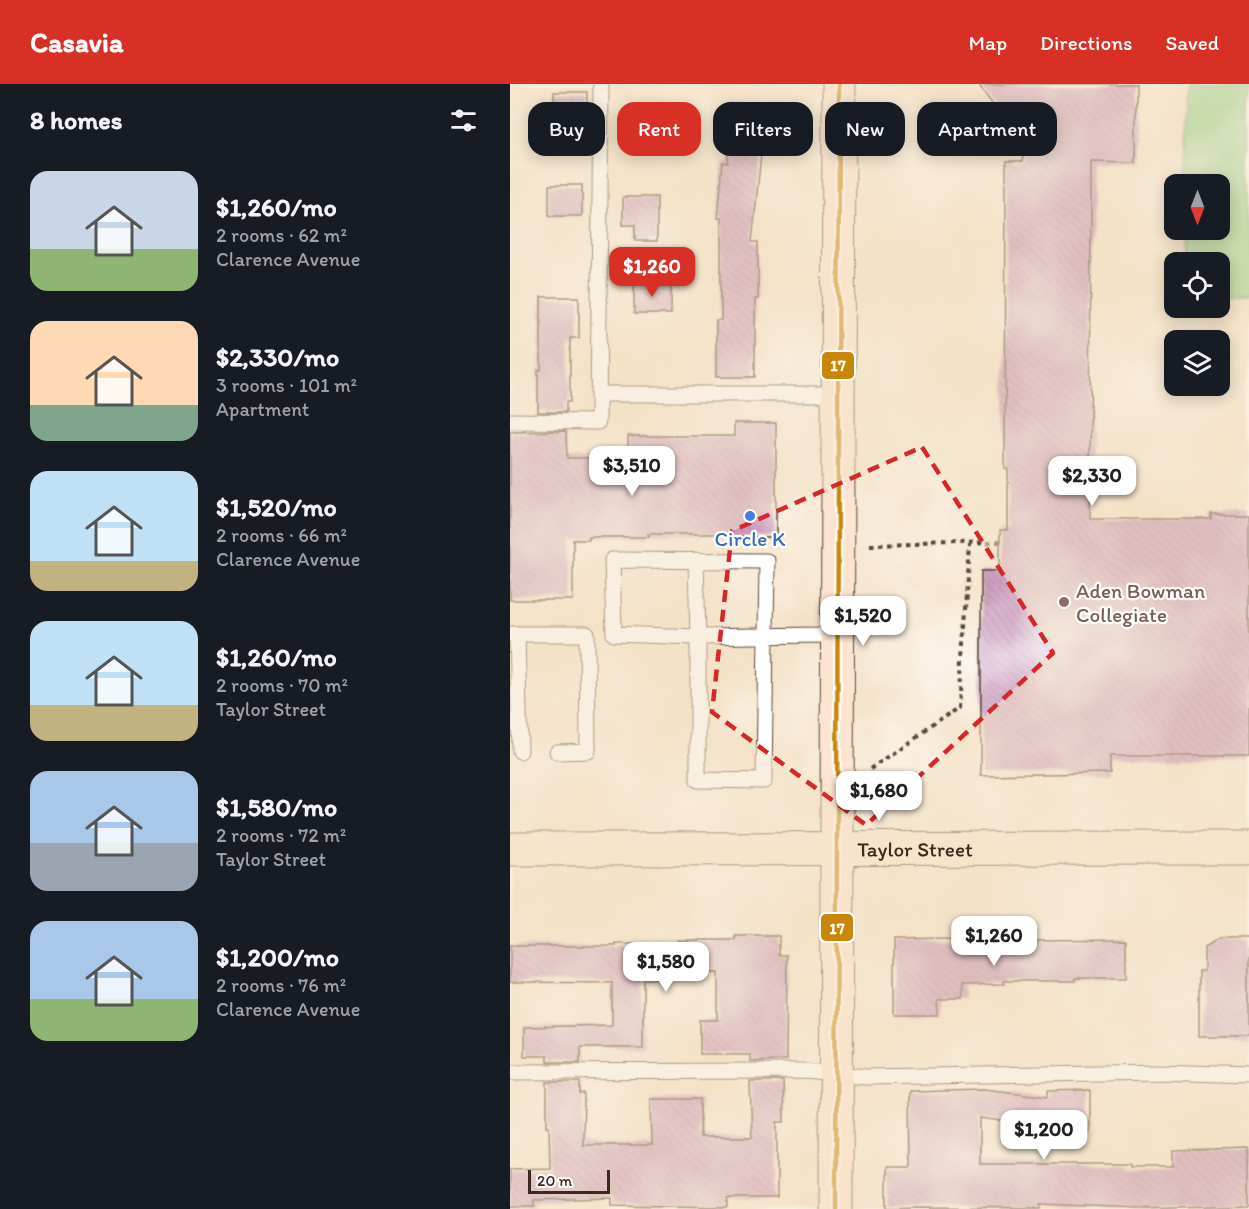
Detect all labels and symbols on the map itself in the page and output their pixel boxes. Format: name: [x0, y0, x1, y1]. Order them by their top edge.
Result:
north arrow: [1164, 174, 1230, 240]
pin: $1,260: [603, 247, 701, 298]
line badge: 17: [821, 351, 855, 380]
text: 17: [830, 356, 846, 375]
pin: $3,510: [583, 446, 681, 497]
pin: $2,330: [1043, 456, 1141, 507]
marker: Circle K: [743, 509, 757, 523]
place label: Circle K: [715, 526, 786, 551]
place label: Aden Bowman Collegiate: [1076, 578, 1205, 627]
marker: Aden Bowman Collegiate: [1057, 595, 1071, 609]
pin: $1,520: [814, 596, 912, 647]
pin: $1,680: [830, 771, 928, 822]
street label: Taylor Street: [857, 836, 973, 861]
line badge: 17: [820, 913, 854, 942]
pin: $1,260: [945, 916, 1043, 967]
text: 17: [829, 919, 845, 938]
pin: $1,580: [617, 942, 715, 993]
pin: $1,200: [995, 1110, 1093, 1161]
scale bar: [528, 1167, 610, 1194]

